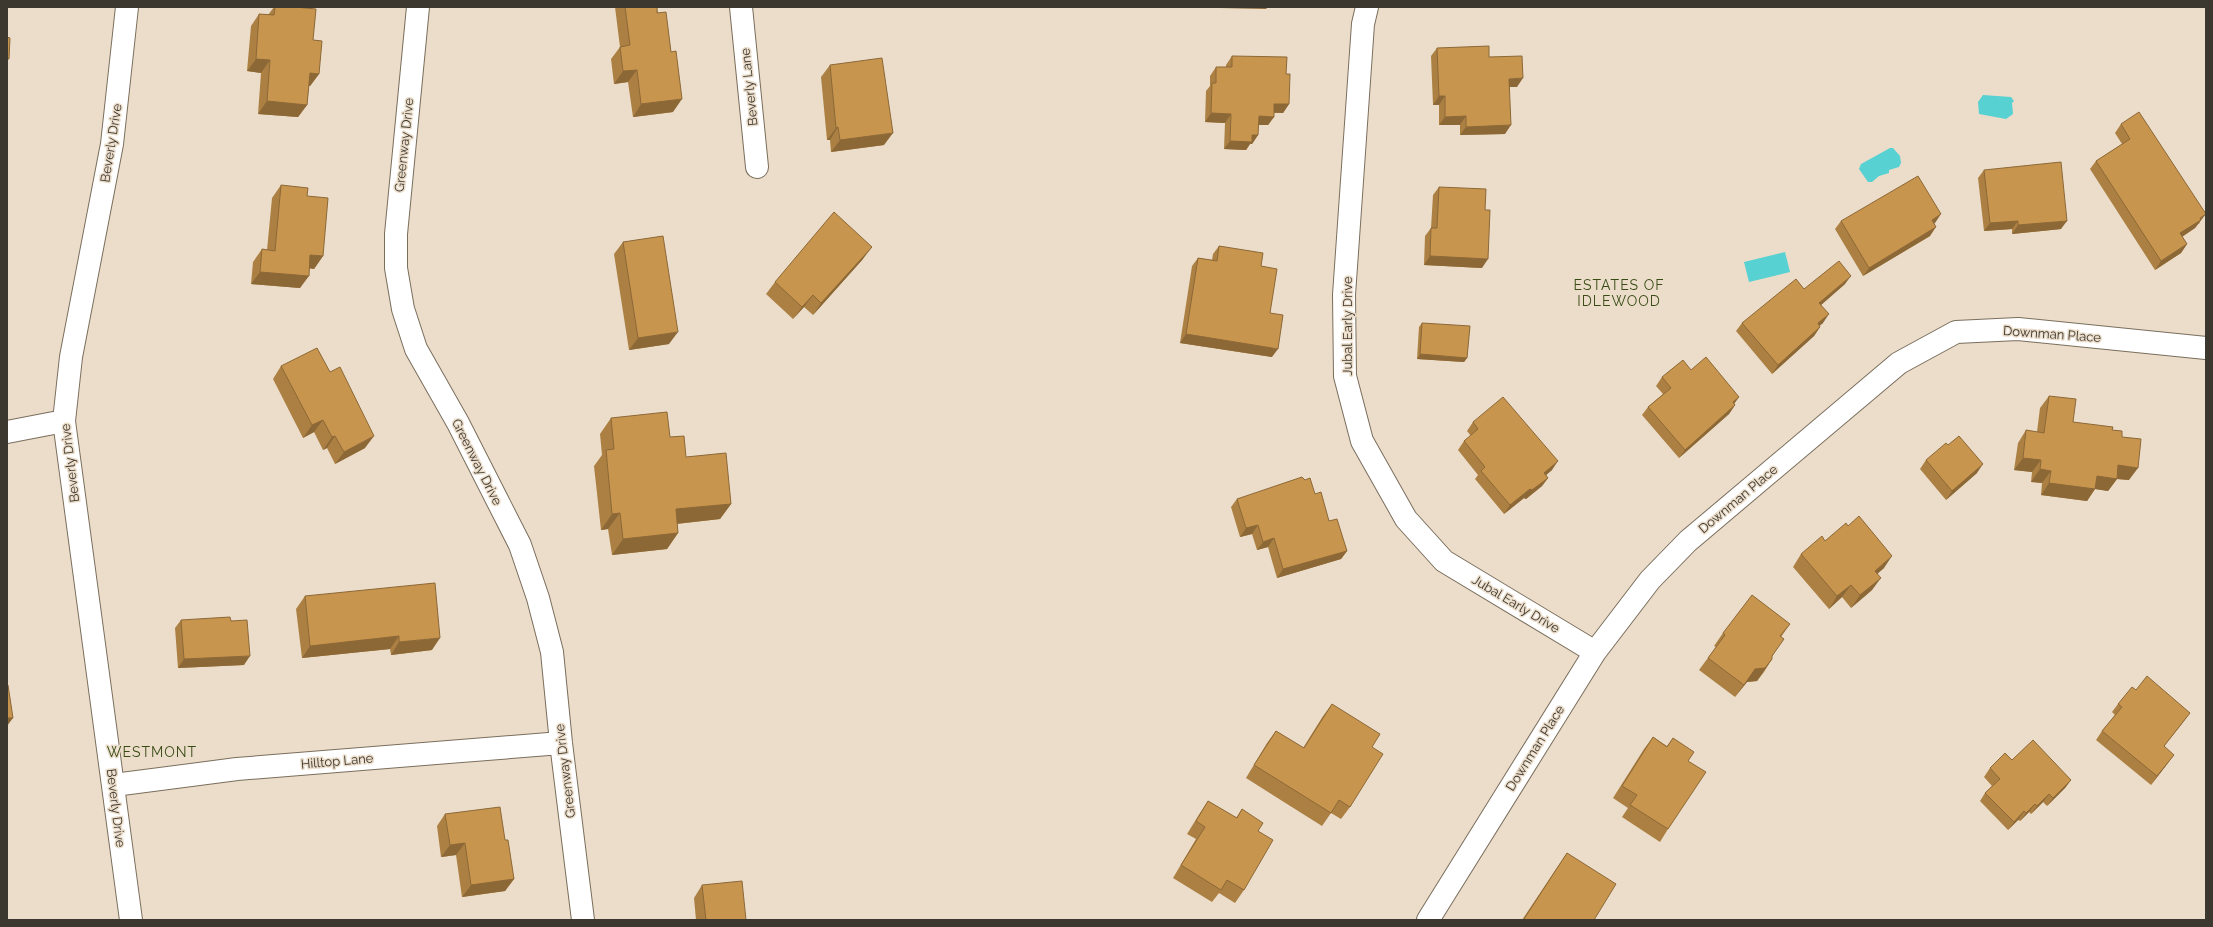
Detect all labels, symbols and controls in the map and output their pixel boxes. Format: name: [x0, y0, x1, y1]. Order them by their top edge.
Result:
street label: Beverly Lane: [737, 47, 761, 127]
street label: Greenway Drive: [392, 97, 416, 193]
street label: Beverly Drive: [97, 102, 125, 183]
street label: Jubal Early Drive: [1340, 276, 1355, 376]
district label: ESTATES OF IDLEWOOD: [1574, 277, 1664, 309]
street label: Downman Place: [2002, 323, 2102, 345]
street label: Greenway Drive: [449, 416, 505, 508]
street label: Beverly Drive: [58, 422, 82, 503]
street label: Downman Place: [1696, 461, 1781, 536]
street label: Jubal Early Drive: [1470, 572, 1563, 636]
street label: Downman Place: [1503, 702, 1568, 794]
street label: Greenway Drive: [552, 723, 578, 819]
district label: WESTMONT: [107, 744, 197, 760]
street label: Hilltop Lane: [300, 750, 374, 772]
street label: Beverly Drive: [104, 768, 128, 849]

